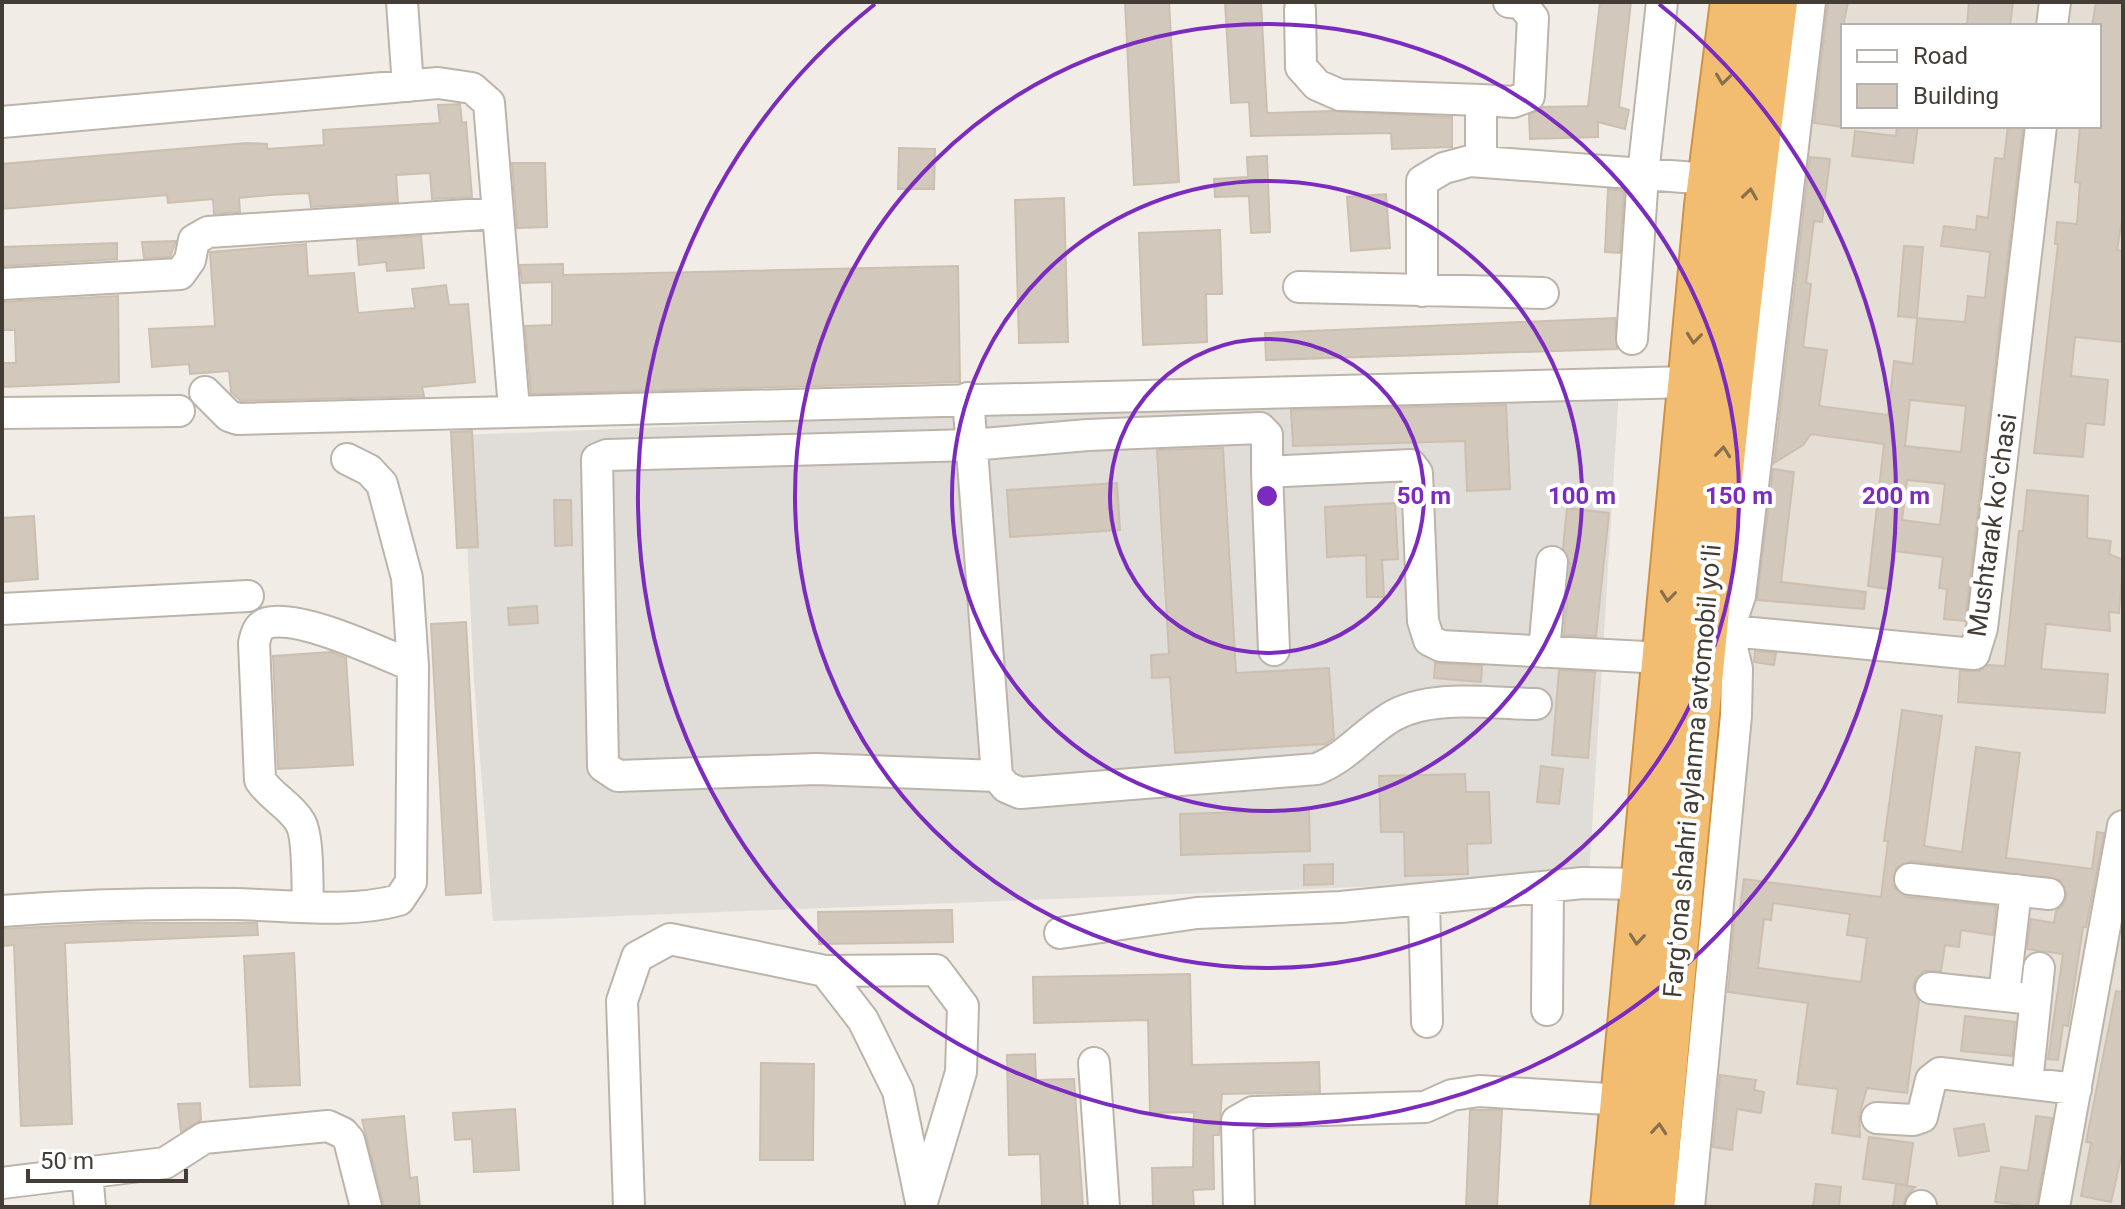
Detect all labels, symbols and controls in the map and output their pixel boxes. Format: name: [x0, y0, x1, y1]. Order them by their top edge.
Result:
legend: [1841, 24, 2101, 128]
text: Road: [1913, 42, 1968, 70]
one-way arrow: [1715, 72, 1732, 86]
text: Building: [1913, 82, 1999, 110]
one-way arrow: [1741, 187, 1758, 201]
one-way arrow: [1685, 332, 1702, 345]
street label: Mushtarak koʻchasi: [1961, 411, 2023, 639]
one-way arrow: [1714, 445, 1731, 458]
centre of rings: [1253, 482, 1281, 510]
text: 50 m: [1397, 482, 1451, 510]
text: 100 m: [1548, 482, 1616, 510]
text: 150 m: [1705, 482, 1773, 510]
text: 200 m: [1862, 482, 1930, 510]
street label: Fargʻona shahri aylanma avtomobil yoʻli: [1657, 543, 1727, 999]
one-way arrow: [1660, 590, 1677, 603]
one-way arrow: [1629, 933, 1646, 946]
one-way arrow: [1650, 1122, 1667, 1135]
scale bar: [28, 1133, 186, 1183]
text: 50 m: [40, 1147, 94, 1175]

